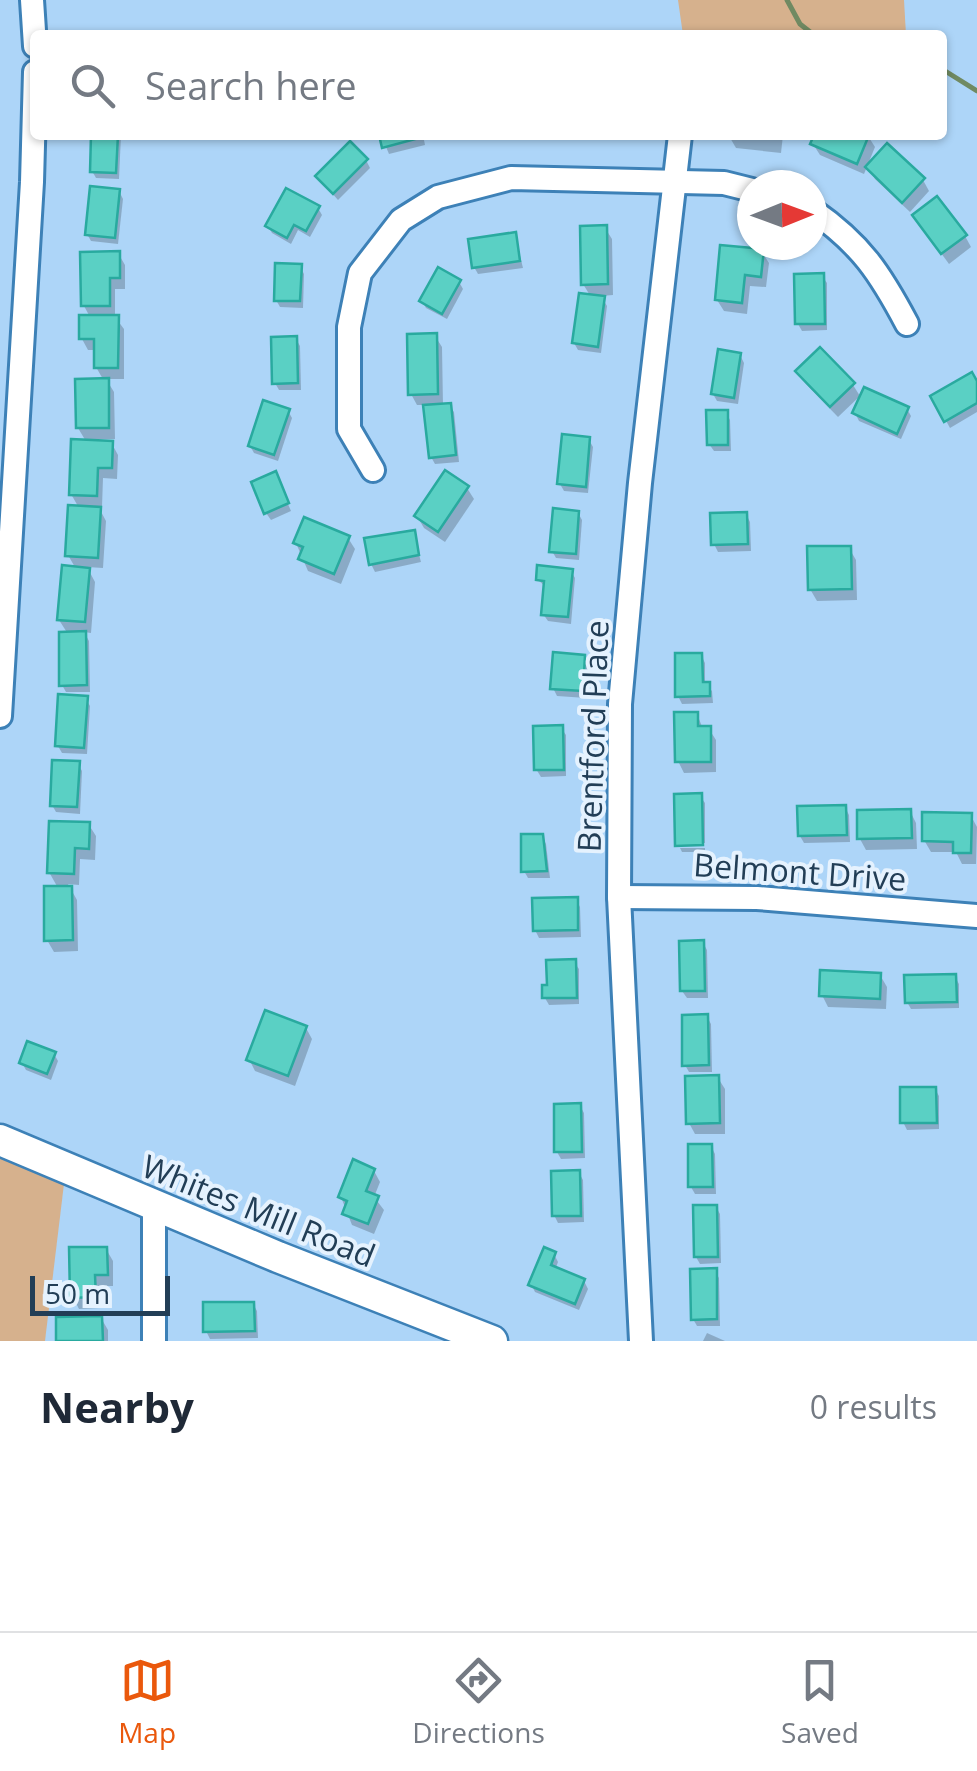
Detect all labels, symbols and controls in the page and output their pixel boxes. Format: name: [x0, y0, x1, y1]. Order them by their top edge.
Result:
search box: [30, 30, 947, 140]
icon: search: [65, 58, 120, 113]
text: Search here: [145, 59, 357, 111]
north arrow: [737, 170, 827, 260]
street label: Brentford Place: [566, 619, 618, 853]
street label: Belmont Drive: [692, 842, 908, 900]
street label: Whites Mill Road: [136, 1144, 382, 1276]
scale bar: [30, 1271, 170, 1316]
text: 50 m: [45, 1274, 110, 1312]
text: Nearby: [40, 1378, 194, 1435]
text: 0 results: [810, 1385, 937, 1428]
tab: Map: [118, 1653, 176, 1751]
tab: Directions: [412, 1653, 545, 1751]
tab: Saved: [781, 1653, 859, 1751]

